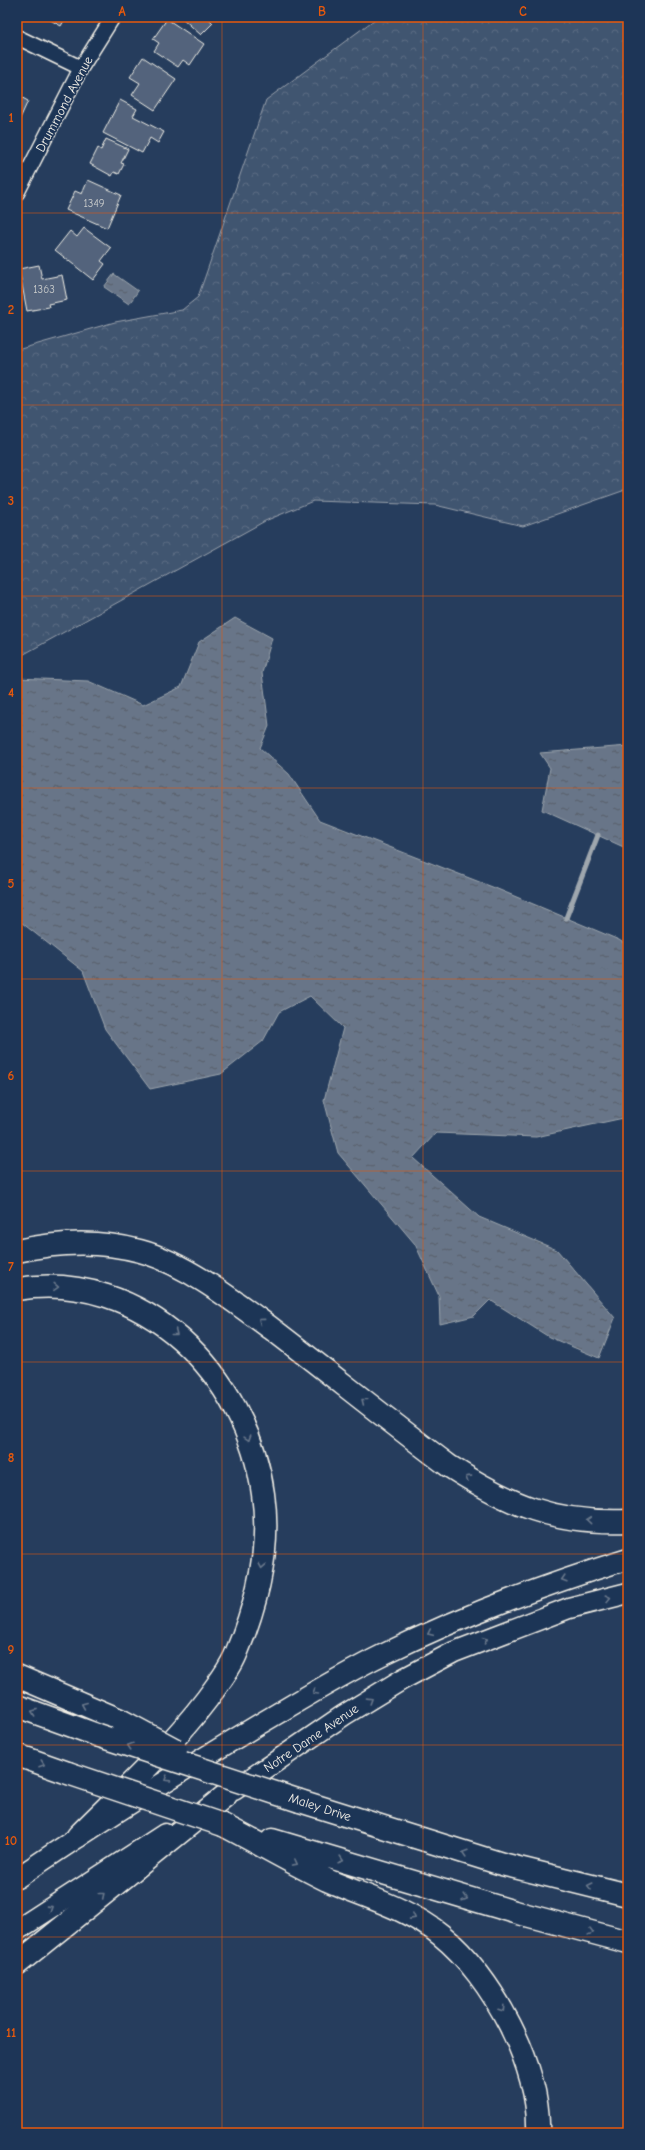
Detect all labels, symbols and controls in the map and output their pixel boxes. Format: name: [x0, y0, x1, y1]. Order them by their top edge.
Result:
text: A: [118, 4, 126, 19]
text: B: [318, 4, 326, 19]
text: C: [519, 4, 527, 19]
street label: Drummond Avenue: [32, 53, 96, 154]
text: 1: [8, 110, 14, 125]
house number: 1349: [83, 197, 105, 210]
house number: 1363: [33, 283, 55, 296]
text: 2: [8, 302, 14, 317]
text: 3: [8, 493, 14, 508]
text: 4: [8, 685, 14, 700]
text: 5: [8, 876, 15, 891]
text: 6: [8, 1068, 15, 1083]
text: 7: [8, 1259, 14, 1274]
one-way arrow: [53, 1283, 59, 1291]
one-way arrow: [258, 1318, 265, 1326]
one-way arrow: [171, 1328, 178, 1335]
one-way arrow: [361, 1398, 368, 1405]
one-way arrow: [243, 1435, 252, 1442]
text: 8: [8, 1450, 14, 1465]
one-way arrow: [465, 1476, 472, 1483]
one-way arrow: [586, 1516, 592, 1525]
one-way arrow: [258, 1563, 267, 1569]
one-way arrow: [561, 1574, 568, 1583]
one-way arrow: [604, 1594, 611, 1603]
one-way arrow: [427, 1628, 435, 1636]
one-way arrow: [481, 1637, 488, 1645]
text: 9: [8, 1642, 15, 1657]
one-way arrow: [312, 1687, 319, 1694]
one-way arrow: [366, 1697, 373, 1704]
street label: Notre Dame Avenue: [261, 1701, 362, 1775]
one-way arrow: [81, 1702, 89, 1710]
one-way arrow: [30, 1709, 37, 1717]
one-way arrow: [127, 1742, 134, 1751]
one-way arrow: [39, 1759, 46, 1768]
one-way arrow: [164, 1774, 171, 1781]
street label: Maley Drive: [287, 1790, 354, 1824]
text: 10: [5, 1833, 17, 1848]
one-way arrow: [461, 1849, 468, 1858]
one-way arrow: [337, 1855, 344, 1864]
one-way arrow: [291, 1858, 298, 1865]
one-way arrow: [587, 1882, 594, 1891]
one-way arrow: [97, 1893, 104, 1900]
one-way arrow: [462, 1893, 469, 1902]
one-way arrow: [46, 1905, 53, 1913]
one-way arrow: [409, 1912, 416, 1919]
one-way arrow: [587, 1927, 594, 1936]
one-way arrow: [497, 2005, 505, 2012]
text: 11: [6, 2025, 16, 2040]

